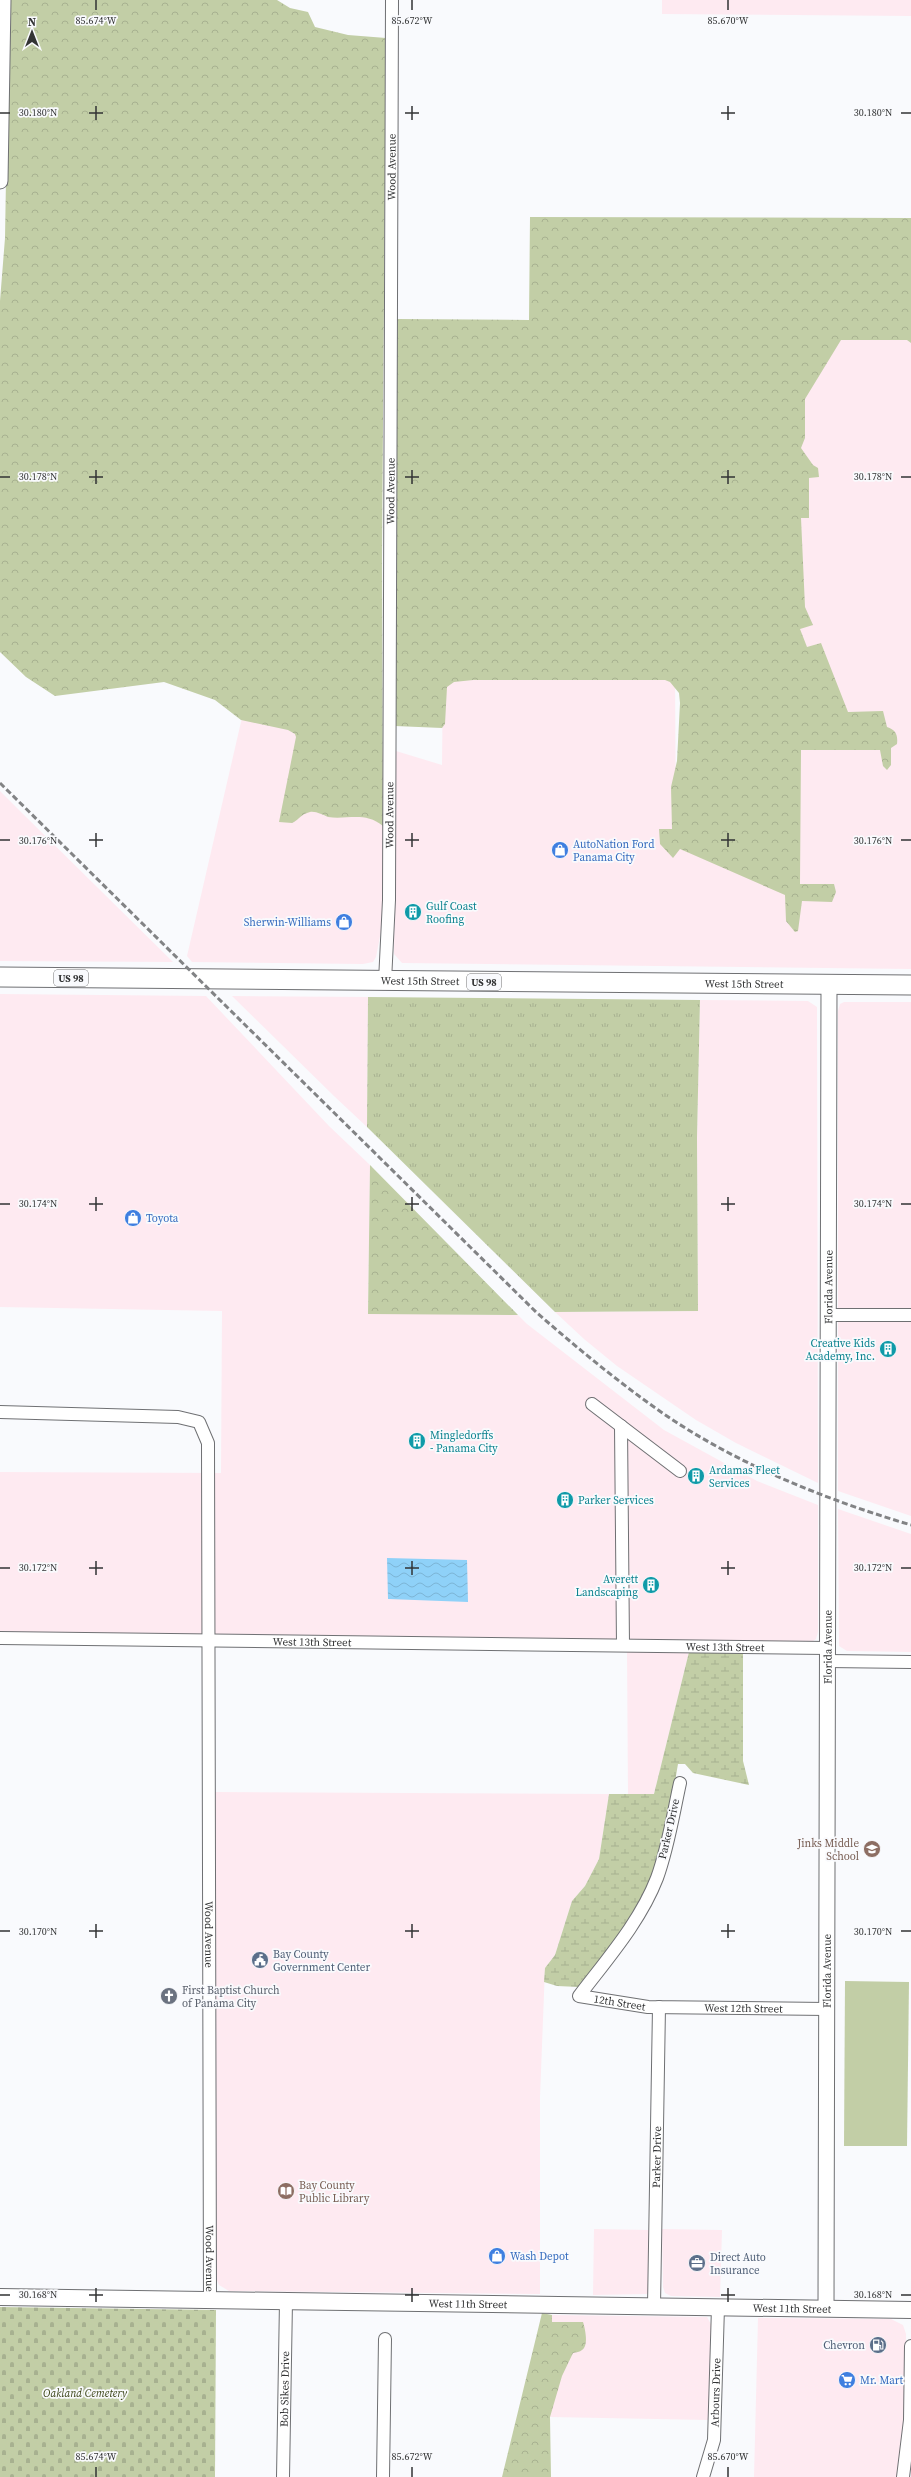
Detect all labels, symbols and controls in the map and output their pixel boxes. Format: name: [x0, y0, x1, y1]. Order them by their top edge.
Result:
north arrow: [12, 12, 52, 52]
text: 85.674°W: [76, 14, 117, 27]
text: 85.672°W: [392, 14, 433, 27]
text: 85.670°W: [708, 14, 749, 27]
text: N: [28, 15, 36, 30]
text: 30.180°N: [19, 106, 57, 119]
text: 30.180°N: [854, 106, 892, 119]
street label: Wood Avenue: [384, 133, 399, 201]
street label: Wood Avenue: [383, 457, 398, 525]
text: 30.178°N: [19, 470, 57, 483]
text: 30.178°N: [854, 470, 892, 483]
street label: Wood Avenue: [382, 781, 397, 849]
text: 30.176°N: [19, 834, 57, 847]
text: 30.176°N: [854, 834, 892, 847]
place label: AutoNation Ford Panama City: [573, 837, 655, 865]
shop icon: AutoNation Ford Panama City: [550, 840, 570, 860]
place label: Gulf Coast Roofing: [426, 899, 477, 927]
building icon: Gulf Coast Roofing: [403, 902, 423, 922]
shop icon: Sherwin-Williams: [334, 912, 354, 932]
place label: Sherwin-Williams: [244, 915, 331, 930]
road number: US 98: [54, 970, 88, 986]
street label: West 15th Street: [381, 973, 460, 989]
road number: US 98: [467, 974, 501, 990]
street label: West 15th Street: [705, 976, 784, 991]
text: 30.174°N: [19, 1197, 57, 1210]
text: 30.174°N: [854, 1197, 892, 1210]
shop icon: Toyota: [123, 1208, 143, 1228]
place label: Toyota: [146, 1211, 179, 1226]
street label: Florida Avenue: [821, 1250, 836, 1324]
place label: Creative Kids Academy, Inc.: [806, 1336, 875, 1364]
building icon: Creative Kids Academy, Inc.: [878, 1339, 898, 1359]
place label: Mingledorffs - Panama City: [430, 1428, 498, 1456]
building icon: Mingledorffs - Panama City: [407, 1431, 427, 1451]
place label: Ardamas Fleet Services: [709, 1463, 780, 1491]
building icon: Ardamas Fleet Services: [686, 1466, 706, 1486]
building icon: Parker Services: [555, 1490, 575, 1510]
place label: Parker Services: [578, 1493, 654, 1508]
text: 30.172°N: [19, 1561, 57, 1574]
text: 30.172°N: [854, 1561, 892, 1574]
place label: Averett Landscaping: [575, 1572, 638, 1600]
building icon: Averett Landscaping: [641, 1575, 661, 1595]
street label: Florida Avenue: [820, 1610, 835, 1684]
street label: West 13th Street: [273, 1634, 352, 1650]
street label: West 13th Street: [686, 1639, 765, 1655]
street label: Parker Drive: [655, 1797, 683, 1861]
place label: Jinks Middle School: [796, 1836, 859, 1864]
school or university icon: Jinks Middle School: [862, 1839, 882, 1859]
street label: Wood Avenue: [202, 1901, 217, 1968]
text: 30.170°N: [19, 1925, 57, 1938]
text: 30.170°N: [854, 1925, 892, 1938]
street label: Florida Avenue: [819, 1934, 834, 2008]
place label: Bay County Government Center: [273, 1947, 370, 1975]
public building icon: Bay County Government Center: [250, 1950, 270, 1970]
place label: First Baptist Church of Panama City: [182, 1983, 280, 2011]
church icon: First Baptist Church of Panama City: [159, 1986, 179, 2006]
street label: 12th Street: [593, 1991, 647, 2014]
street label: West 12th Street: [704, 2000, 783, 2016]
street label: Parker Drive: [648, 2126, 665, 2188]
place label: Bay County Public Library: [299, 2178, 370, 2206]
library icon: Bay County Public Library: [276, 2181, 296, 2201]
street label: Wood Avenue: [202, 2225, 217, 2292]
shop icon: Wash Depot: [487, 2246, 507, 2266]
place label: Wash Depot: [510, 2249, 569, 2264]
place label: Direct Auto Insurance: [710, 2250, 766, 2278]
office icon: Direct Auto Insurance: [687, 2253, 707, 2273]
text: 30.168°N: [19, 2288, 57, 2301]
text: 30.168°N: [854, 2288, 892, 2301]
street label: West 11th Street: [429, 2296, 508, 2312]
street label: West 11th Street: [752, 2300, 832, 2316]
fuel station icon: Chevron: [868, 2335, 888, 2355]
place label: Chevron: [823, 2338, 865, 2353]
street label: Bob Sikes Drive: [276, 2350, 293, 2427]
street label: Arbours Drive: [707, 2358, 724, 2427]
supermarket icon: Mr. Mart: [837, 2370, 857, 2390]
place label: Mr. Mart: [860, 2373, 904, 2388]
park label: Oakland Cemetery: [43, 2386, 128, 2401]
text: 85.674°W: [76, 2450, 117, 2463]
text: 85.672°W: [392, 2450, 433, 2463]
text: 85.670°W: [708, 2450, 749, 2463]

